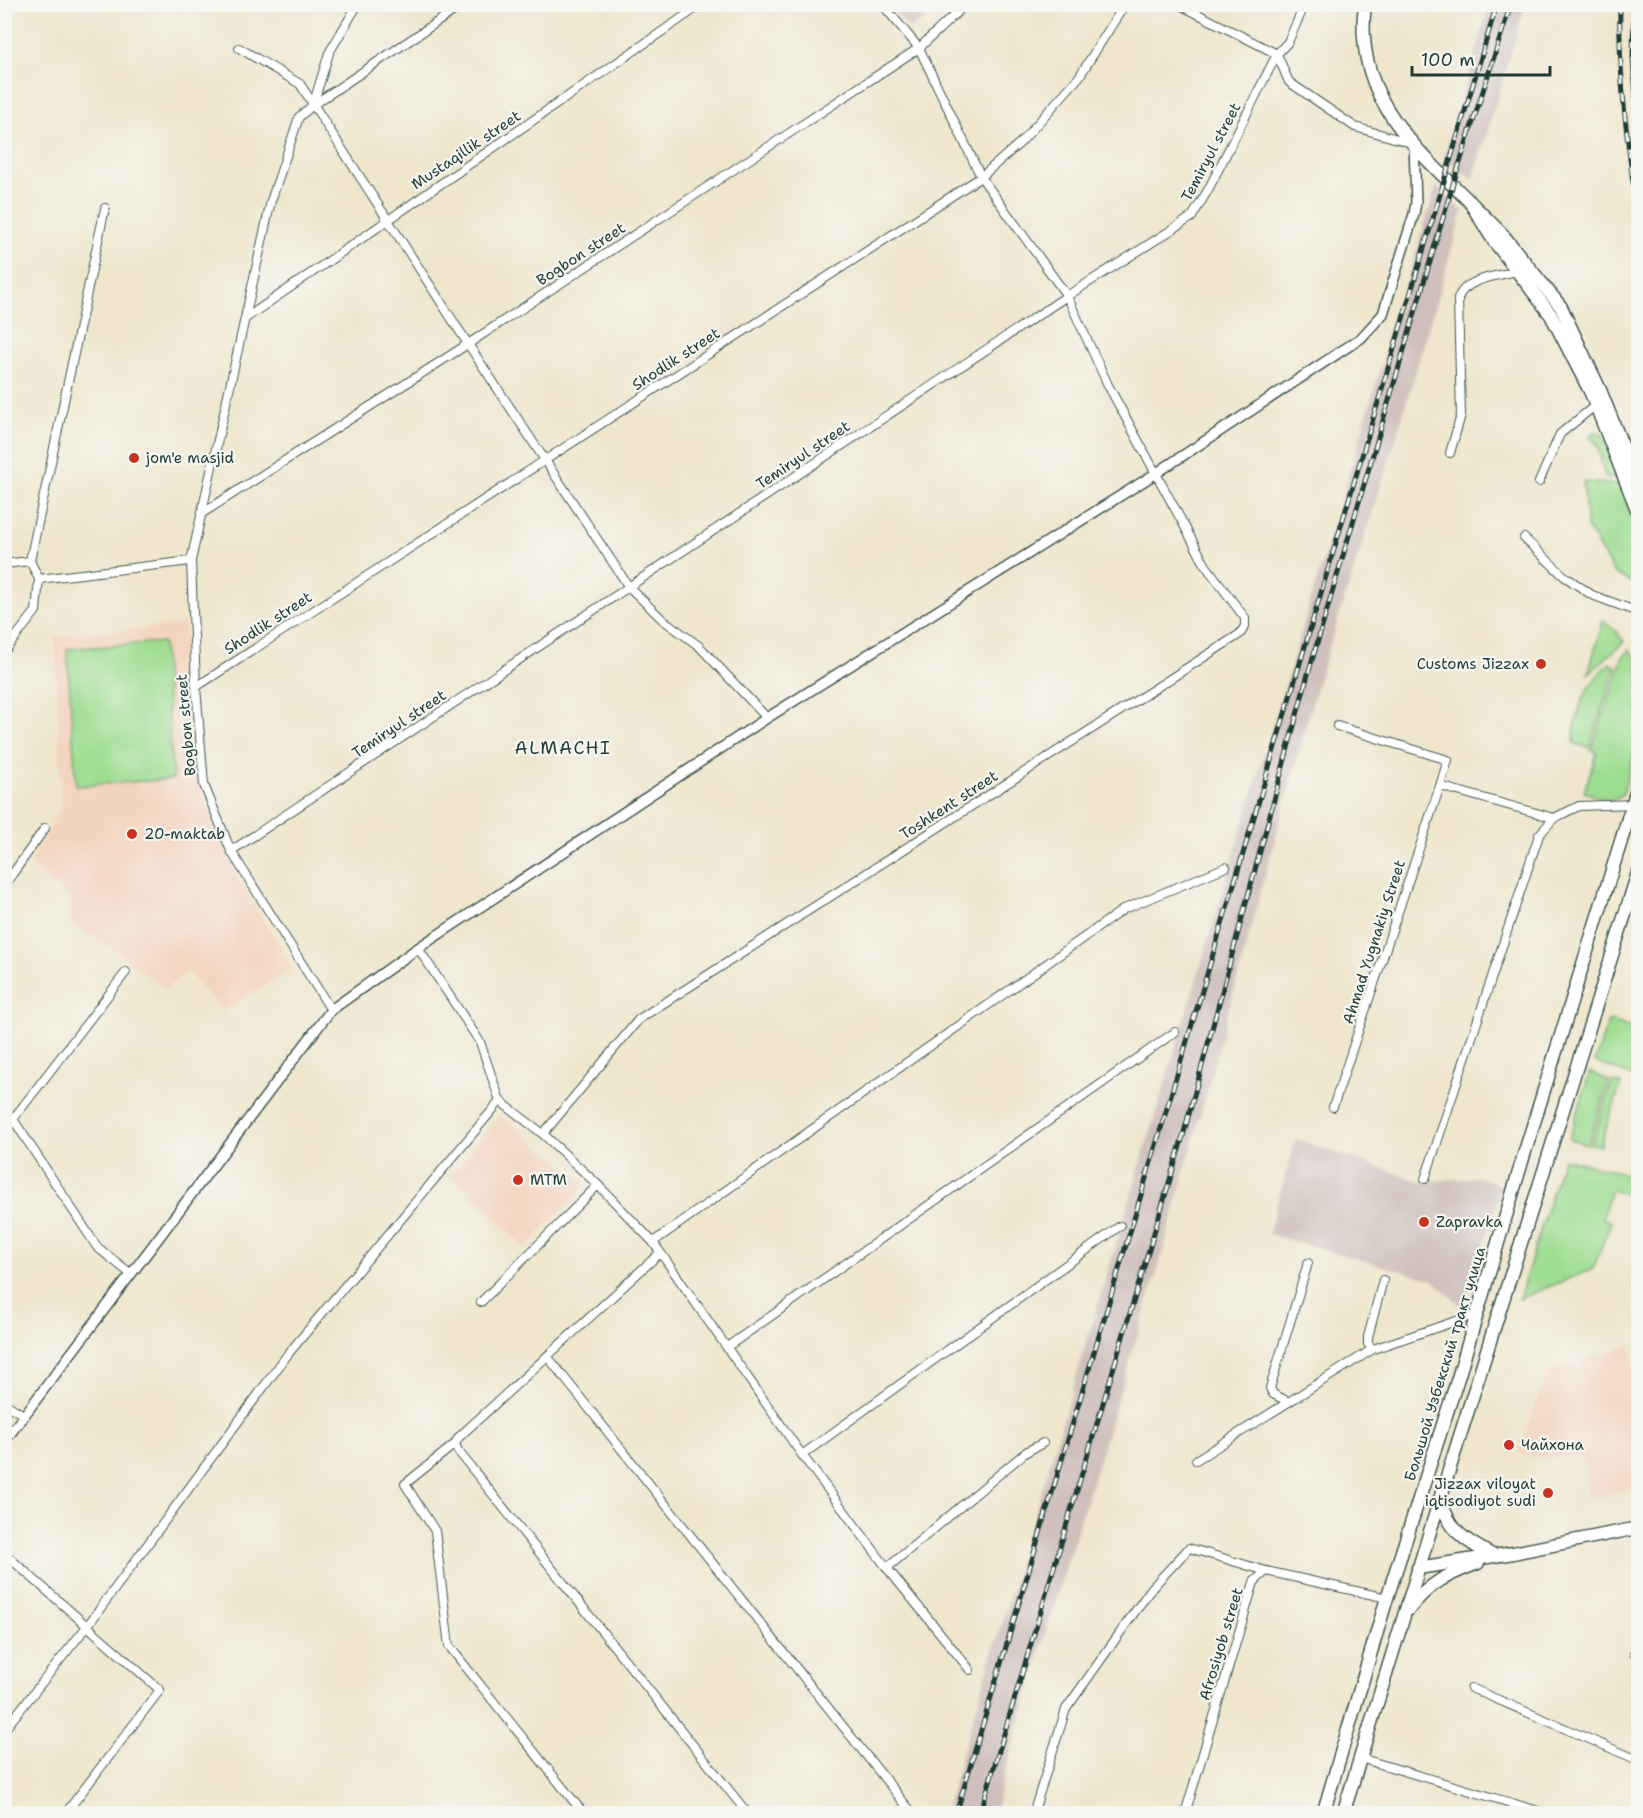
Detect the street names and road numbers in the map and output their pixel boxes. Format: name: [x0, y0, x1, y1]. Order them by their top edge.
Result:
street label: Temiryul street: [1177, 99, 1245, 205]
street label: Mustaqillik street: [407, 106, 525, 194]
street label: Bogbon street: [533, 218, 629, 290]
street label: Shodlik street: [628, 323, 724, 395]
street label: Temiryul street: [752, 416, 854, 494]
street label: Shodlik street: [220, 587, 316, 659]
street label: Bogbon street: [172, 673, 200, 777]
street label: Temiryul street: [348, 685, 450, 763]
street label: Toshkent street: [896, 766, 1002, 844]
street label: Ahmad Yugnakiy Street: [1338, 857, 1410, 1027]
street label: Большой Узбекский тракт улица: [1400, 1244, 1490, 1484]
street label: Afrosiyob street: [1194, 1585, 1248, 1703]

